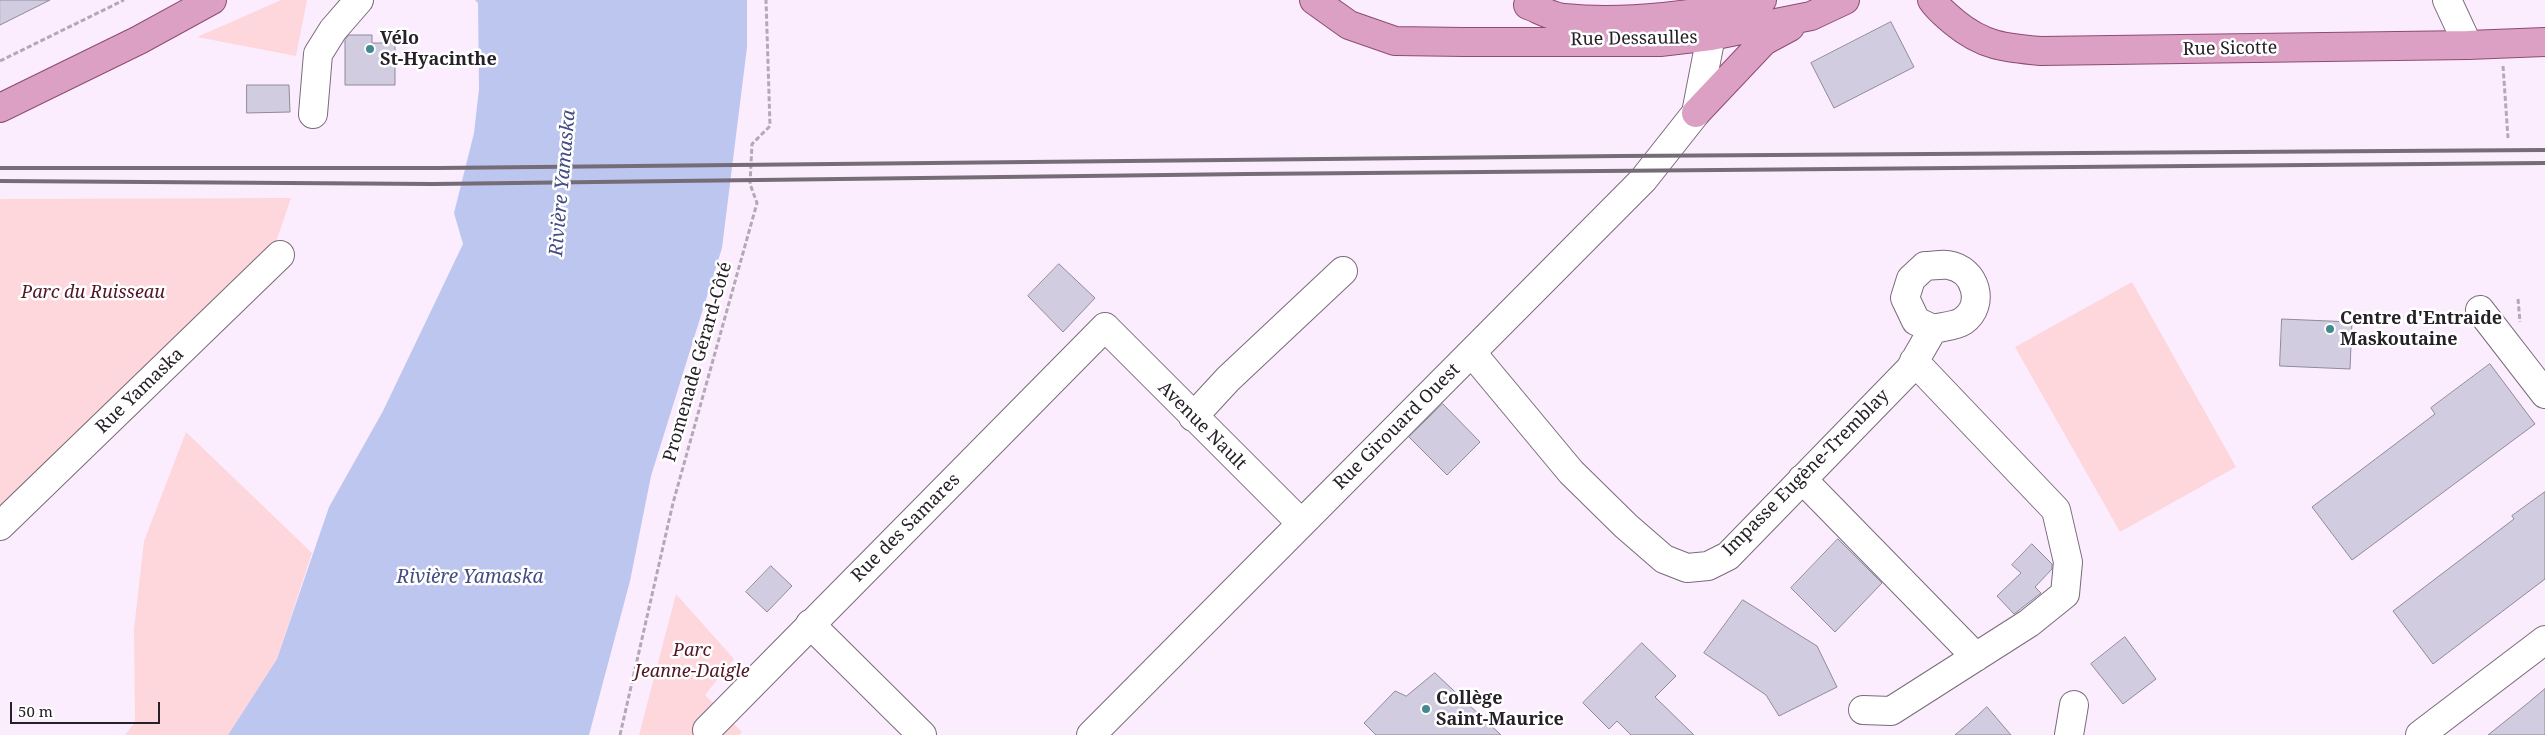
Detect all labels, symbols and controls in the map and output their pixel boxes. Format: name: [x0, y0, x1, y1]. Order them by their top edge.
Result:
street label: Rue Dessaulles: [1570, 27, 1698, 51]
place label: Vélo St-Hyacinthe: [380, 28, 497, 70]
street label: Rue Sicotte: [2182, 37, 2278, 61]
marker: Vélo St-Hyacinthe: [364, 43, 376, 55]
water label: Rivière Yamaska: [545, 109, 581, 257]
street label: Promenade Gérard-Côté: [659, 260, 737, 464]
park label: Parc du Ruisseau: [21, 282, 165, 304]
place label: Centre d'Entraide Maskoutaine: [2340, 308, 2502, 350]
marker: Centre d'Entraide Maskoutaine: [2324, 323, 2336, 335]
street label: Rue Yamaska: [92, 344, 188, 438]
street label: Rue Girouard Ouest: [1329, 359, 1465, 495]
street label: Avenue Nault: [1153, 377, 1251, 475]
street label: Impasse Eugène-Tremblay: [1718, 385, 1894, 561]
street label: Rue des Samares: [847, 469, 965, 587]
water label: Rivière Yamaska: [397, 567, 543, 589]
park label: Parc Jeanne-Daigle: [634, 640, 750, 682]
place label: Collège Saint-Maurice: [1436, 688, 1564, 731]
scale bar: [12, 692, 162, 724]
text: 50 m: [18, 701, 53, 721]
marker: Collège Saint-Maurice: [1420, 703, 1432, 715]

